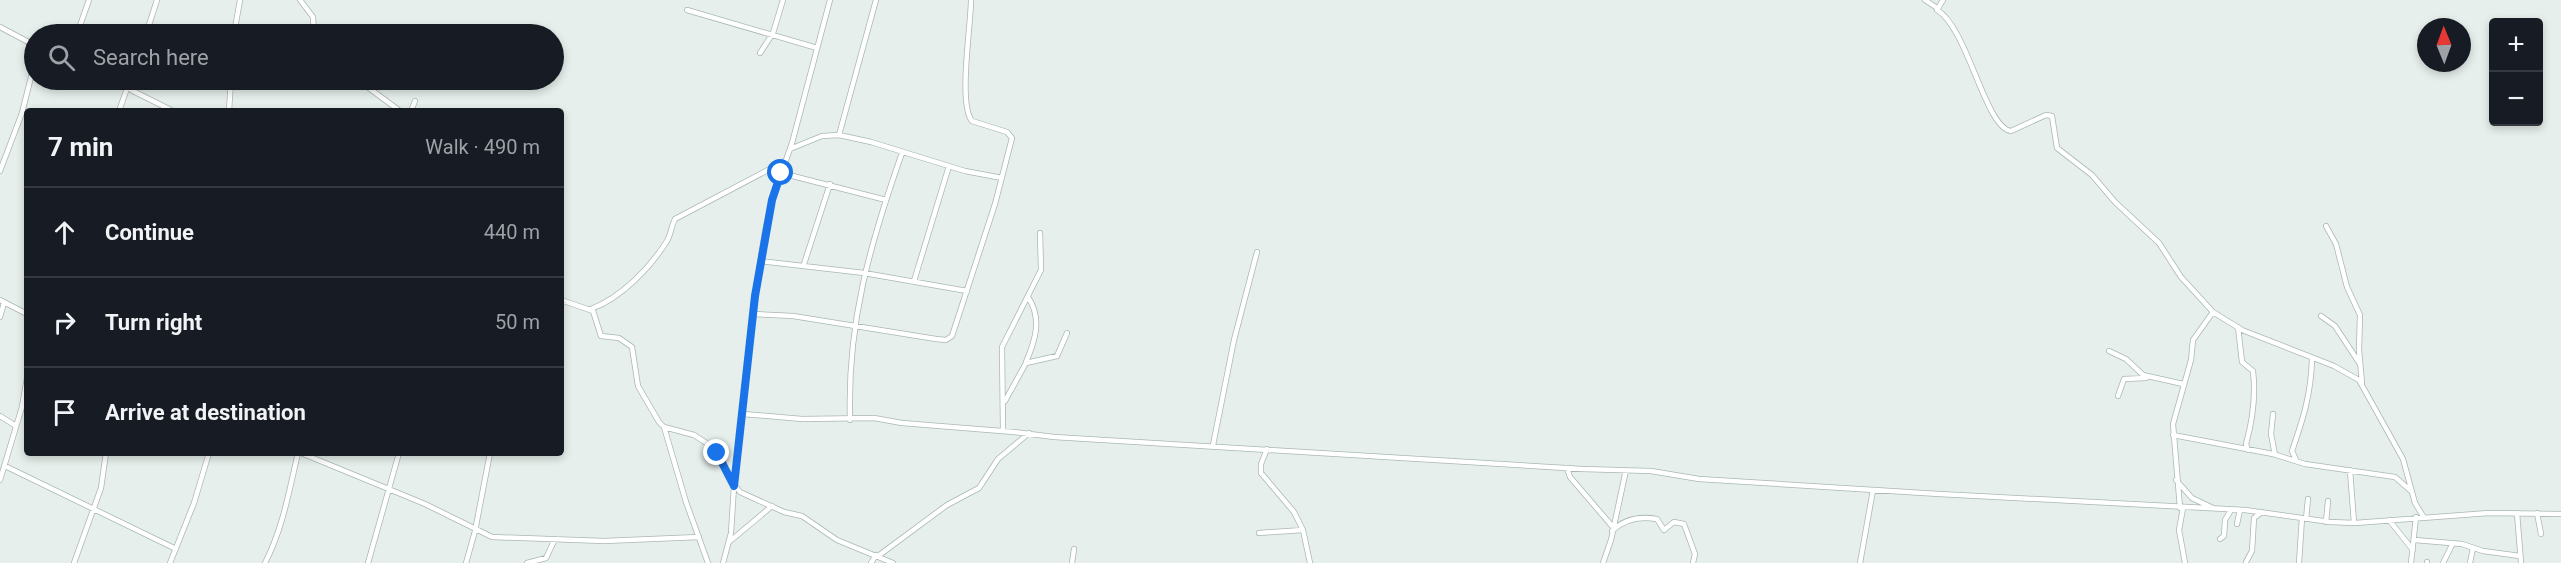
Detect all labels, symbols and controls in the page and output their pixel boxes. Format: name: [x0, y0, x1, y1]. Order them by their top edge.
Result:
north arrow: [2417, 18, 2471, 72]
map controls: [2489, 18, 2543, 126]
button: +: [2489, 18, 2543, 72]
search box: [24, 24, 564, 90]
icon: search: [45, 41, 78, 74]
text: Search here: [93, 45, 209, 70]
button: −: [2489, 72, 2543, 126]
text: 7 min: [48, 132, 113, 162]
text: Walk · 490 m: [425, 135, 540, 159]
route start: [767, 159, 793, 185]
icon: ahead: [48, 216, 81, 249]
text: Continue: [105, 220, 194, 245]
text: 440 m: [484, 220, 540, 244]
icon: right: [48, 306, 81, 339]
text: Turn right: [105, 310, 202, 335]
text: 50 m: [495, 310, 540, 334]
icon: arrive: [48, 396, 81, 429]
text: Arrive at destination: [105, 400, 306, 425]
route end: [703, 439, 729, 465]

